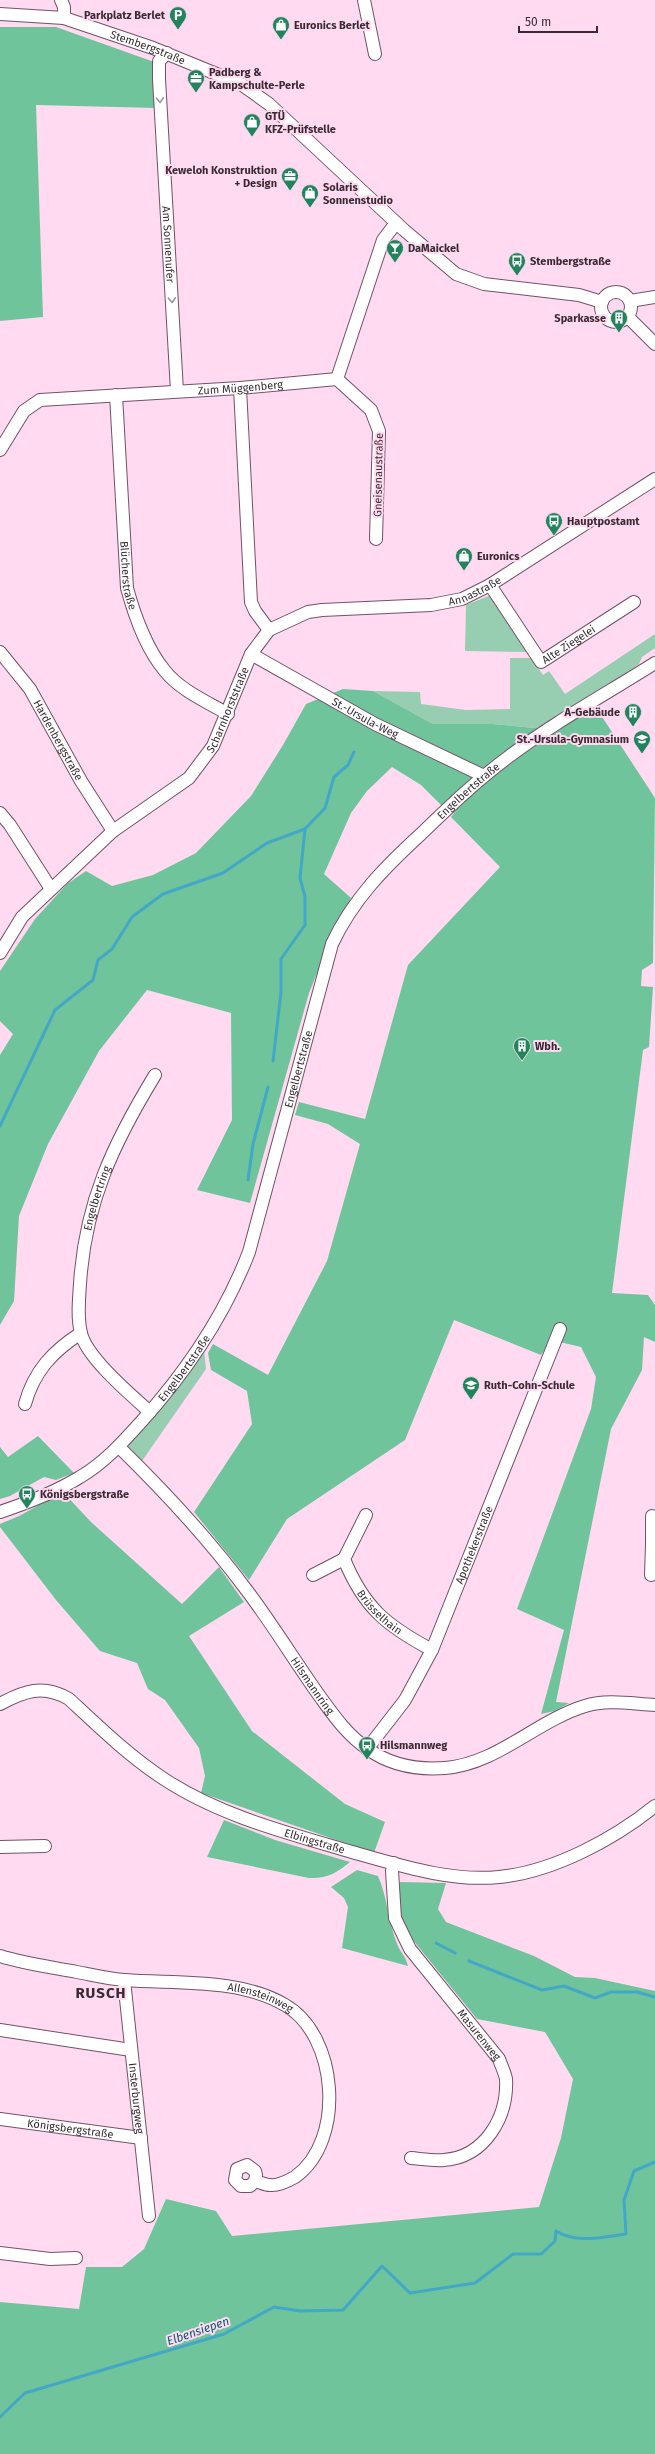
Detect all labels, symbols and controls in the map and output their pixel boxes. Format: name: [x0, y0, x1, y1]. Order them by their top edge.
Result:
parking icon: Parkplatz Berlet: [168, 5, 188, 30]
scale bar: [519, 8, 597, 34]
place label: Parkplatz Berlet: [84, 9, 166, 22]
shop icon: Euronics Berlet: [271, 15, 291, 40]
text: 50 m: [525, 15, 551, 29]
place label: Euronics Berlet: [294, 19, 371, 32]
street label: Stembergstraße: [109, 28, 187, 68]
place label: Padberg & Kampschulte-Perle: [209, 66, 305, 92]
office icon: Padberg & Kampschulte-Perle: [186, 68, 206, 93]
one-way arrow: [156, 97, 165, 103]
place label: GTÜ KFZ-Prüfstelle: [265, 110, 336, 136]
shop icon: GTÜ KFZ-Prüfstelle: [242, 112, 262, 137]
place label: Keweloh Konstruktion + Design: [165, 164, 277, 190]
office icon: Keweloh Konstruktion + Design: [280, 166, 300, 191]
place label: Solaris Sonnenstudio: [323, 181, 393, 207]
shop icon: Solaris Sonnenstudio: [300, 183, 320, 208]
street label: Am Sonnenufer: [159, 206, 177, 284]
bar icon: DaMaickel: [385, 238, 405, 263]
place label: DaMaickel: [408, 242, 460, 255]
bus stop icon: Stembergstraße: [507, 251, 527, 276]
place label: Stembergstraße: [530, 255, 611, 268]
one-way arrow: [168, 297, 176, 303]
building icon: Sparkasse: [609, 308, 629, 333]
place label: Sparkasse: [554, 312, 606, 325]
street label: Zum Müggenberg: [197, 378, 284, 398]
street label: Gneisenaustraße: [371, 433, 386, 517]
bus stop icon: Hauptpostamt: [544, 511, 564, 536]
place label: Hauptpostamt: [567, 515, 640, 528]
street label: Blücherstraße: [117, 541, 139, 612]
shop icon: Euronics: [454, 546, 474, 571]
place label: Euronics: [477, 550, 520, 563]
street label: Annastraße: [447, 574, 504, 608]
street label: Alte Ziegelei: [540, 623, 598, 667]
street label: Scharnhorststraße: [204, 665, 252, 756]
street label: St.-Ursula-Weg: [330, 695, 401, 741]
street label: Hardenbergstraße: [30, 698, 85, 783]
building icon: A-Gebäude: [623, 702, 643, 727]
place label: A-Gebäude: [564, 706, 620, 719]
school or university icon: St.-Ursula-Gymnasium: [632, 729, 652, 754]
place label: St.-Ursula-Gymnasium: [517, 733, 629, 746]
street label: Engelbertstraße: [435, 760, 502, 822]
street label: Engelbertstraße: [282, 1029, 315, 1109]
building icon: Wbh.: [512, 1036, 532, 1061]
place label: Wbh.: [535, 1040, 560, 1053]
street label: Engelbertring: [81, 1164, 114, 1232]
street label: Engelbertstraße: [156, 1333, 213, 1404]
school or university icon: Ruth-Cohn-Schule: [461, 1375, 481, 1400]
place label: Ruth-Cohn-Schule: [484, 1379, 575, 1392]
bus stop icon: Königsbergstraße: [17, 1484, 37, 1509]
place label: Königsbergstraße: [40, 1488, 129, 1501]
street label: Apothekerstraße: [453, 1504, 496, 1586]
street label: Brüsselhain: [354, 1587, 404, 1638]
street label: Hilsmannring: [288, 1655, 337, 1717]
bus stop icon: Hilsmannweg: [357, 1735, 377, 1760]
place label: Hilsmannweg: [380, 1739, 448, 1752]
street label: Elbingstraße: [283, 1826, 346, 1857]
street label: Allensteinweg: [227, 1980, 296, 2016]
district label: RUSCH: [76, 1984, 127, 2002]
street label: Masurenweg: [454, 2007, 504, 2063]
street label: Insterburgweg: [126, 2062, 146, 2135]
street label: Königsbergstraße: [26, 2117, 114, 2141]
water label: Elbensiepen: [165, 2314, 231, 2348]

